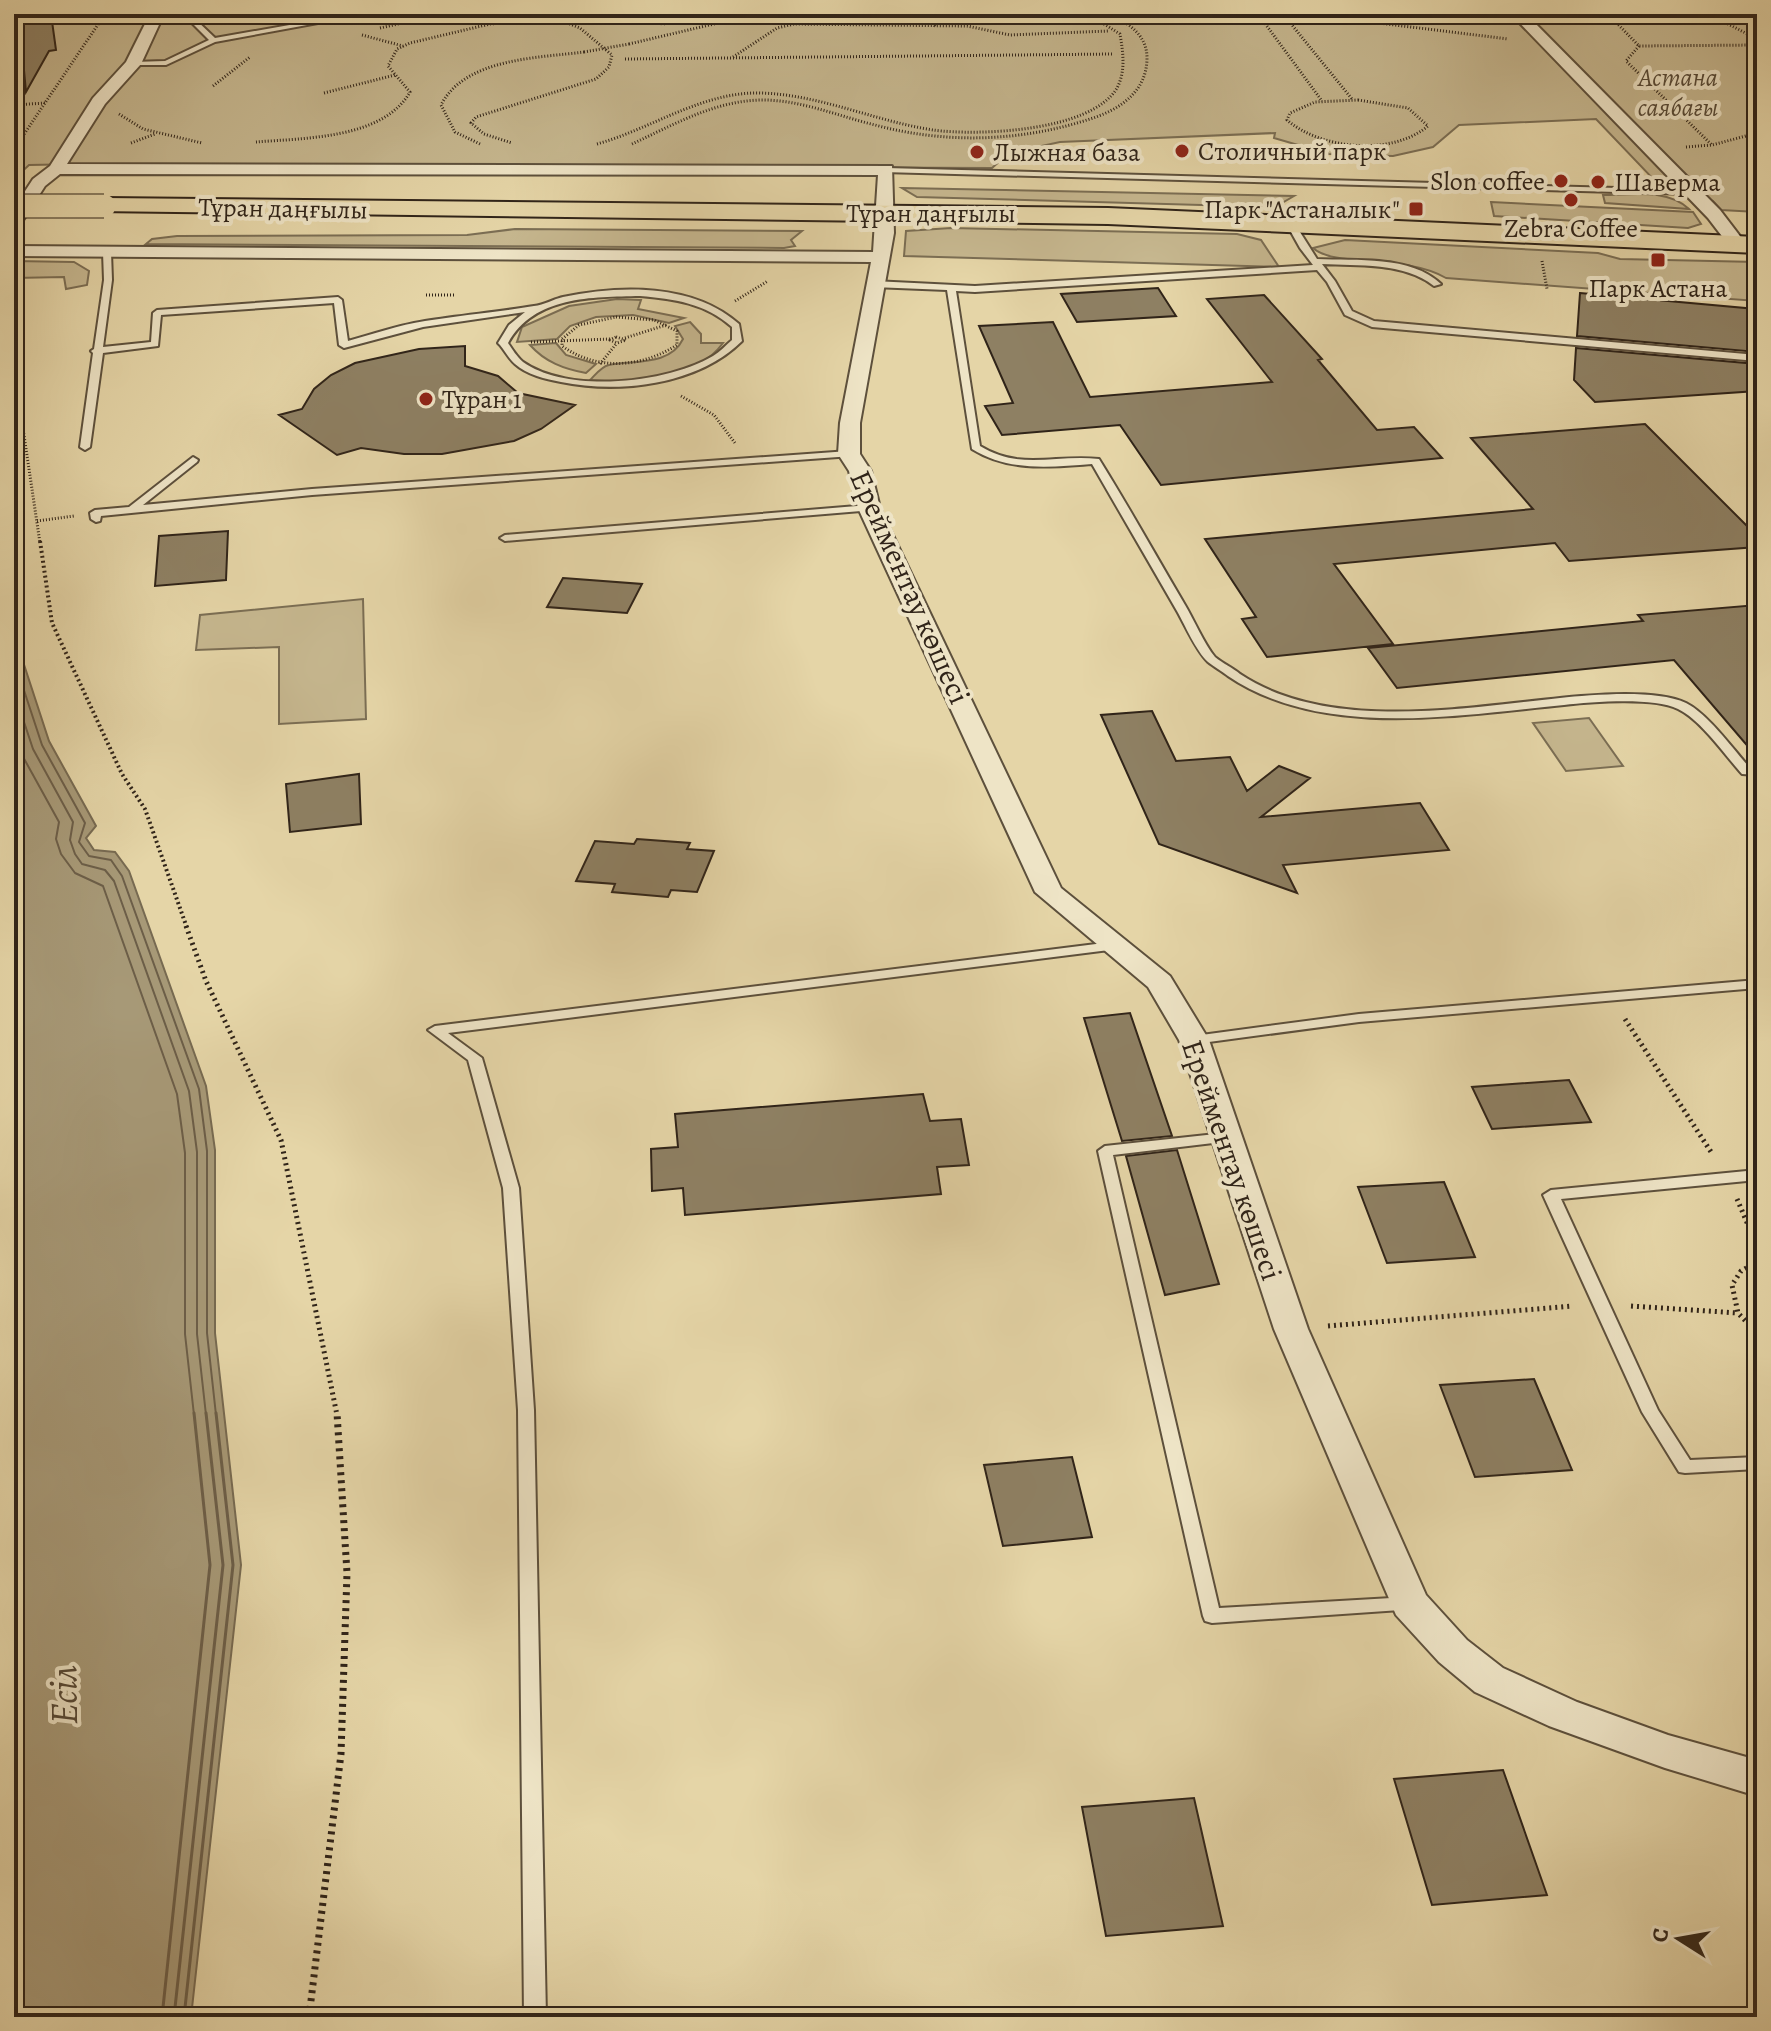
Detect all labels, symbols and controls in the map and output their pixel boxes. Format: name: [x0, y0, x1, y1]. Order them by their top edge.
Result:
park label: Астана саябағы: [1636, 60, 1719, 125]
place label: Столичный парк: [1198, 134, 1386, 169]
place label: Лыжная база: [993, 135, 1140, 170]
marker: Столичный парк: [1173, 142, 1191, 160]
marker: Лыжная база: [968, 143, 986, 161]
place label: Slon coffee: [1430, 164, 1545, 199]
place label: Шаверма: [1614, 165, 1720, 200]
marker: Slon coffee: [1552, 172, 1570, 190]
marker: Шаверма: [1589, 173, 1607, 191]
street label: Тұран даңғылы: [198, 190, 368, 227]
marker: Zebra Coffee: [1562, 191, 1580, 209]
place label: Парк "Астаналык": [1204, 192, 1400, 227]
street label: Тұран даңғылы: [846, 196, 1016, 231]
marker: Парк "Астаналык": [1407, 200, 1425, 218]
place label: Zebra Coffee: [1504, 211, 1638, 246]
marker: Парк Астана: [1649, 251, 1667, 269]
place label: Парк Астана: [1589, 271, 1727, 306]
place label: Тұран 1: [442, 382, 522, 417]
marker: Тұран 1: [417, 390, 435, 408]
street label: Ерейментау көшесі: [840, 464, 980, 710]
street label: Ерейментау көшесі: [1172, 1034, 1292, 1286]
water label: Есіл: [38, 1665, 90, 1724]
north arrow: [1639, 1899, 1719, 1979]
text: С: [1644, 1926, 1676, 1945]

